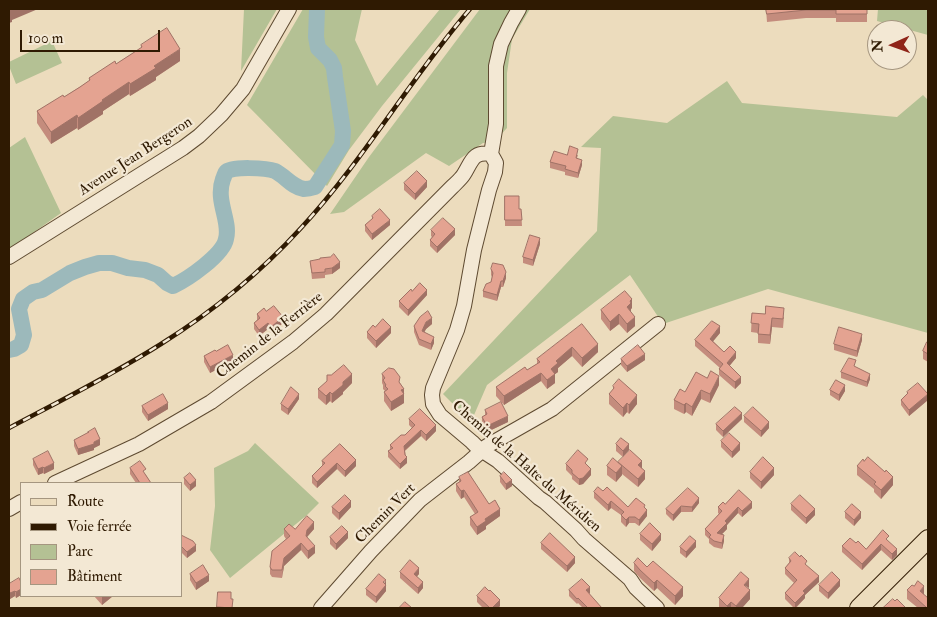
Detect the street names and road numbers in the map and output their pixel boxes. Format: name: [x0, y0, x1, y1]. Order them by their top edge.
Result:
street label: Avenue Jean Bergeron: [76, 114, 196, 200]
street label: Chemin de la Ferrière: [213, 289, 327, 383]
street label: Chemin de la Halte du Méridien: [448, 397, 604, 537]
street label: Chemin Vert: [352, 480, 420, 548]

